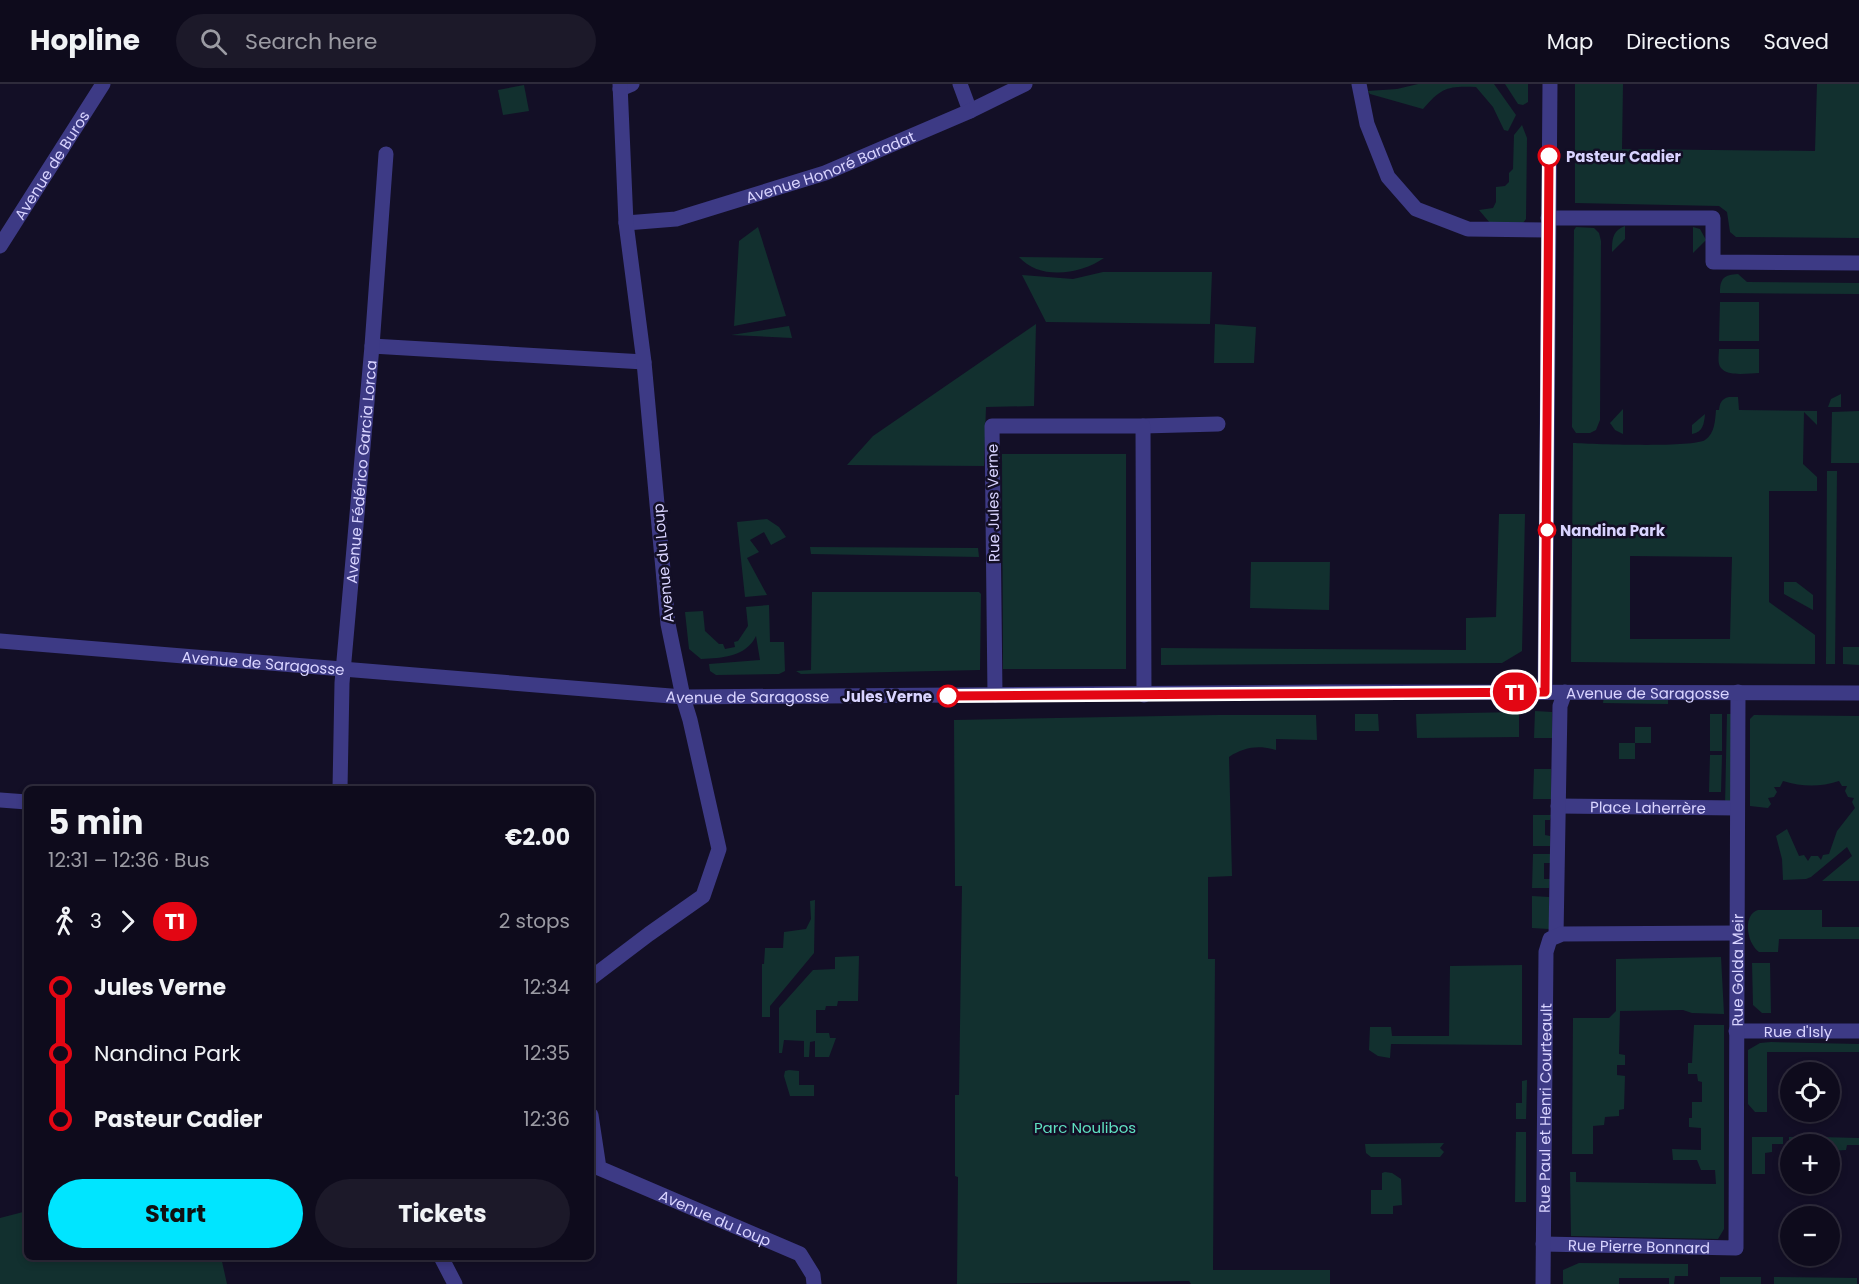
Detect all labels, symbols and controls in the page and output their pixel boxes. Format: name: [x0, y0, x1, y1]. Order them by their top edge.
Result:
search box: [176, 14, 596, 68]
text: Hopline: [30, 21, 140, 60]
icon: search: [197, 25, 230, 58]
text: Search here: [245, 26, 377, 57]
text: Map: [1547, 27, 1593, 56]
text: Directions: [1626, 27, 1730, 56]
text: Saved: [1763, 27, 1829, 56]
street label: Avenue de Buros: [9, 106, 94, 224]
street label: Avenue Honoré Baradat: [743, 125, 918, 207]
marker: Pasteur Cadier: [1538, 145, 1560, 167]
place label: Pasteur Cadier: [1566, 146, 1681, 167]
street label: Avenue Fédérico Garcia Lorca: [340, 359, 381, 584]
street label: Rue Jules Verne: [981, 444, 1005, 562]
street label: Avenue du Loup: [647, 502, 679, 624]
place label: Nandina Park: [1560, 520, 1666, 541]
marker: Nandina Park: [1538, 521, 1556, 539]
street label: Avenue de Saragosse: [181, 645, 345, 680]
line badge: T1: [1488, 672, 1542, 712]
text: T1: [1505, 678, 1525, 707]
street label: Avenue de Saragosse: [1566, 682, 1729, 703]
street label: Avenue de Saragosse: [665, 685, 829, 708]
marker: Jules Verne: [937, 685, 959, 707]
place label: Jules Verne: [842, 686, 932, 707]
street label: Place Laherrère: [1590, 796, 1706, 818]
text: 5 min: [48, 799, 143, 846]
text: €2.00: [505, 822, 570, 853]
text: 12:31 – 12:36 · Bus: [48, 846, 210, 874]
icon: walk: [48, 905, 81, 938]
icon: forward: [111, 905, 144, 938]
text: 3: [90, 907, 102, 935]
text: T1: [165, 907, 185, 936]
text: 2 stops: [499, 907, 570, 935]
street label: Rue Golda Meir: [1726, 913, 1748, 1027]
text: Jules Verne: [94, 972, 226, 1003]
text: 12:34: [523, 973, 570, 1001]
street label: Rue Paul et Henri Courteault: [1533, 1003, 1556, 1213]
street label: Rue d'Isly: [1764, 1021, 1833, 1042]
text: Nandina Park: [94, 1038, 241, 1069]
text: 12:35: [524, 1039, 570, 1067]
map controls: [1780, 1062, 1840, 1266]
button: locate: [1780, 1062, 1840, 1122]
text: Pasteur Cadier: [94, 1104, 262, 1135]
text: 12:36: [523, 1105, 570, 1133]
park label: Parc Noulibos: [1034, 1117, 1136, 1138]
button: +: [1780, 1134, 1840, 1194]
button: Start: [48, 1179, 303, 1248]
button: Tickets: [315, 1179, 570, 1248]
street label: Avenue du Loup: [656, 1184, 775, 1251]
button: −: [1780, 1206, 1840, 1266]
street label: Rue Pierre Bonnard: [1568, 1234, 1710, 1258]

